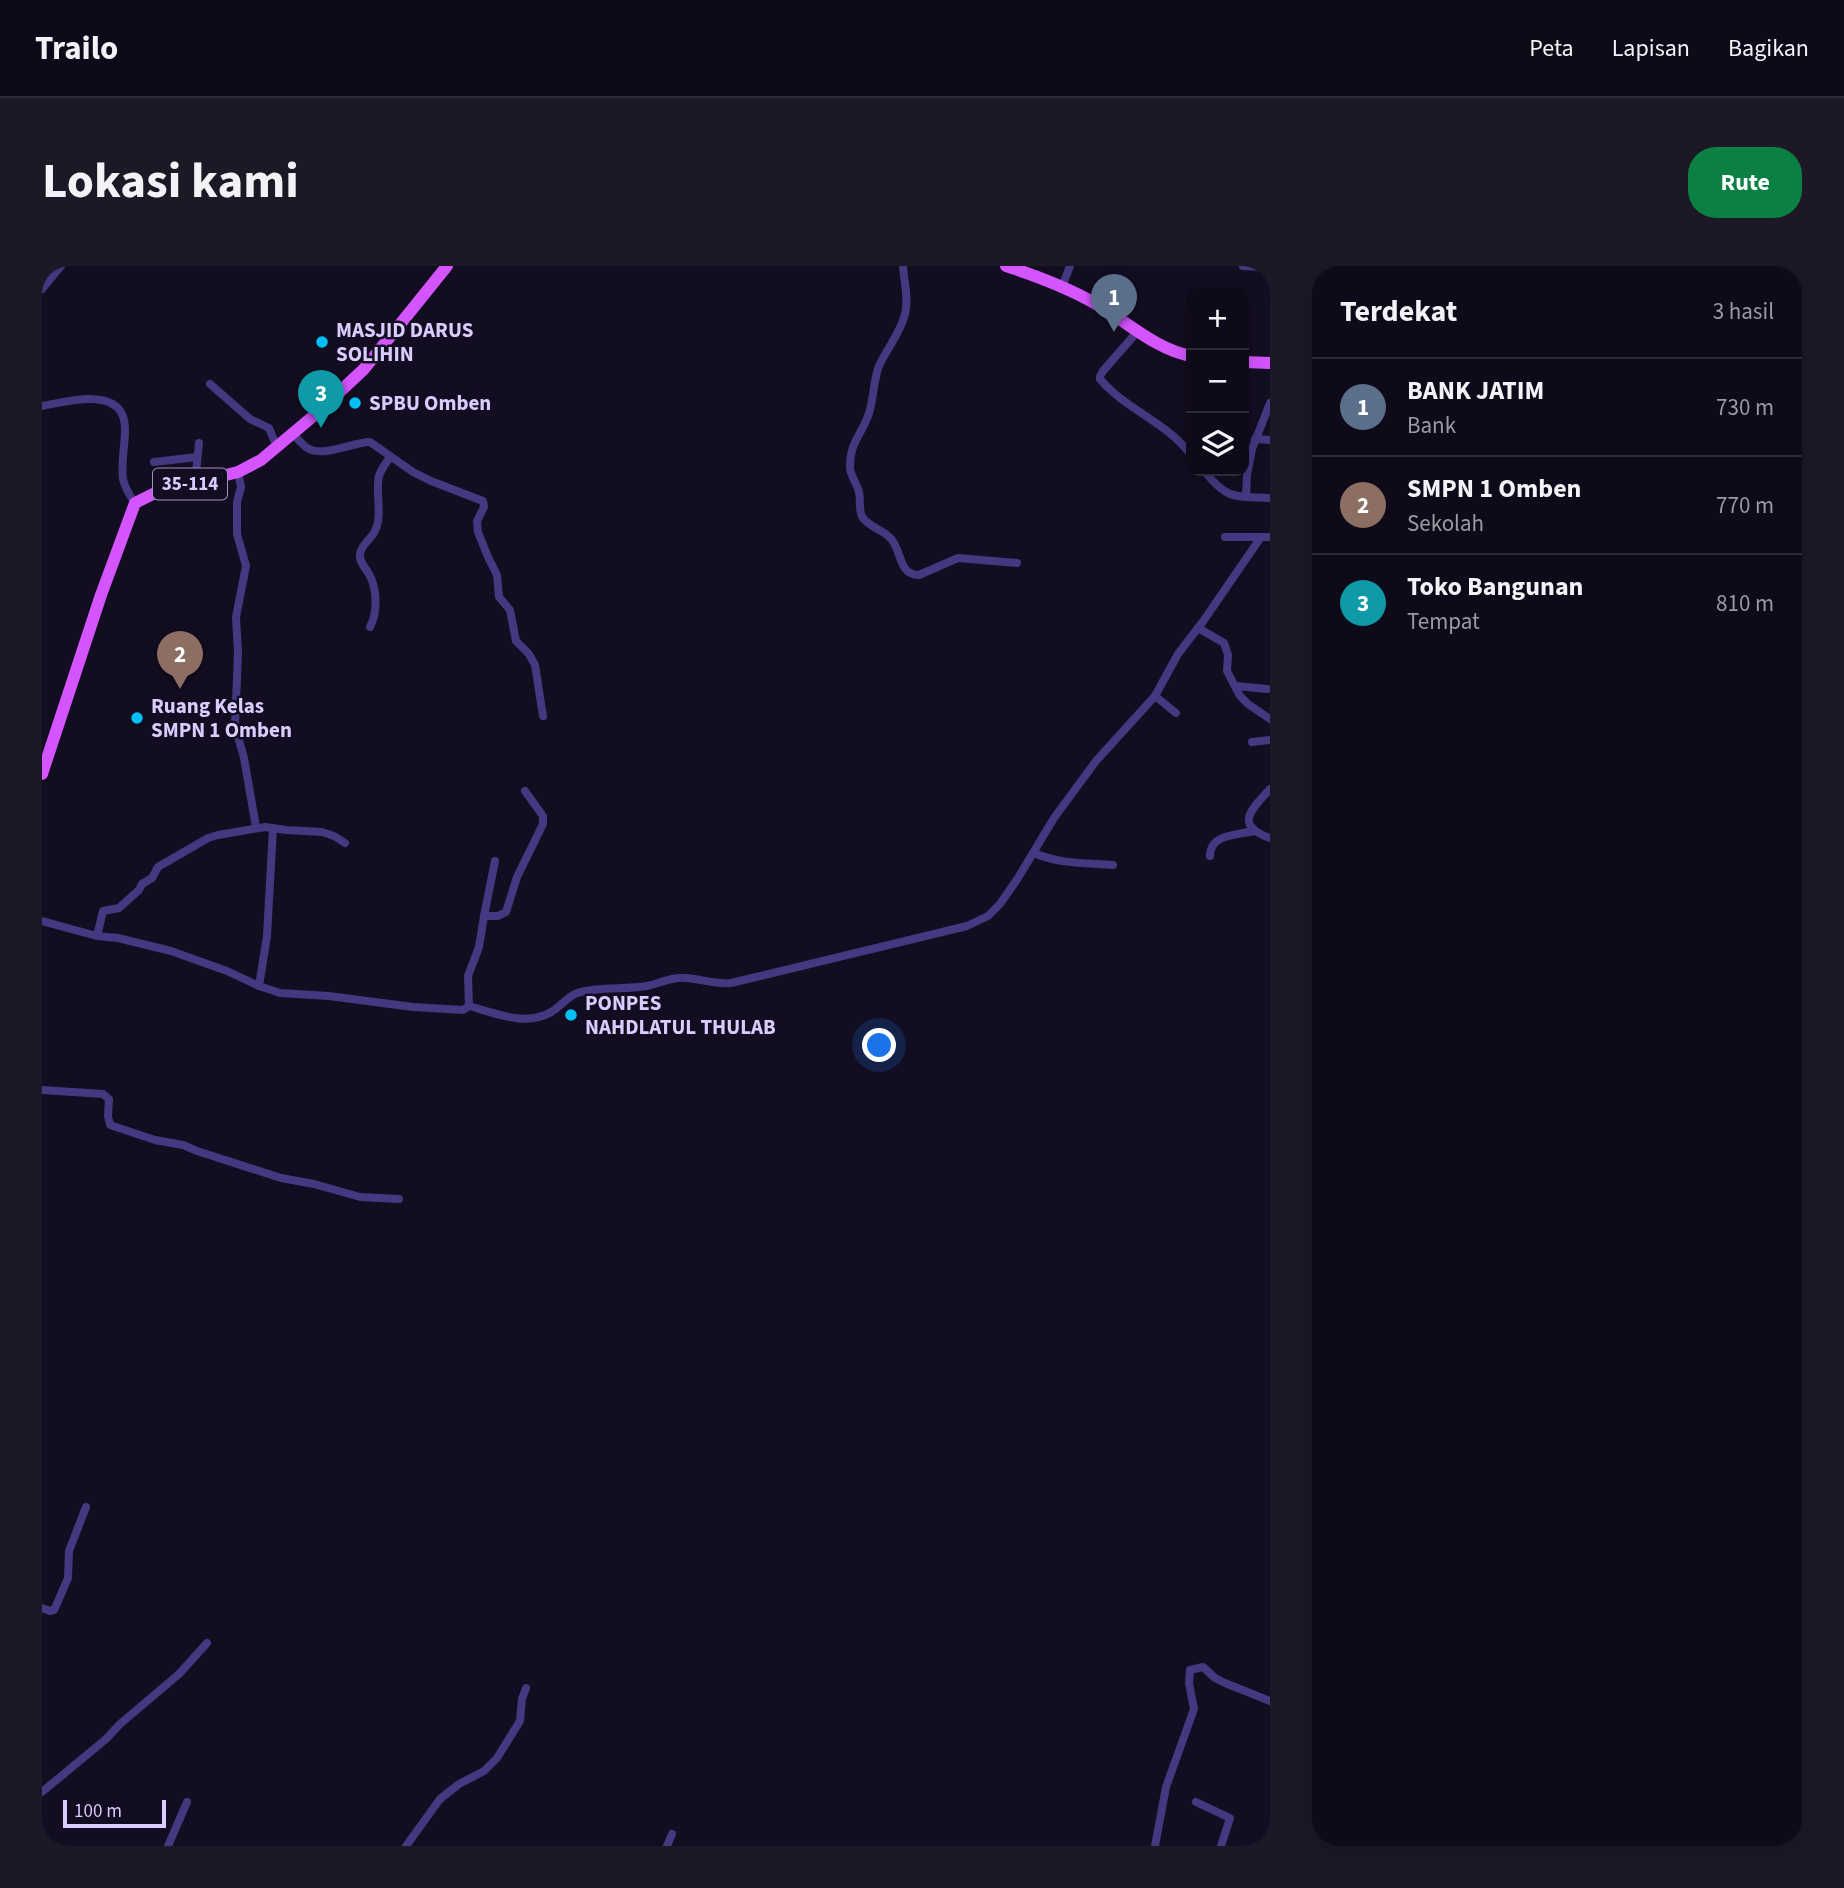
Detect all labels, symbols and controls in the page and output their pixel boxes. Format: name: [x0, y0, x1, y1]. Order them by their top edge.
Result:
text: Trailo: [35, 25, 118, 72]
text: Peta: [1529, 31, 1574, 66]
text: Lapisan: [1612, 31, 1690, 66]
text: Bagikan: [1728, 31, 1809, 66]
text: Lokasi kami: [42, 147, 299, 217]
button: Rute: [1688, 147, 1802, 218]
pin: 1: [1091, 274, 1137, 332]
map controls: [1186, 287, 1249, 476]
button: +: [1186, 287, 1249, 350]
text: Terdekat: [1340, 290, 1457, 333]
text: 3 hasil: [1713, 295, 1774, 328]
place label: MASJID DARUS SOLIHIN: [336, 315, 473, 369]
marker: MASJID DARUS SOLIHIN: [314, 334, 330, 350]
button: −: [1186, 350, 1249, 413]
pin: 3: [298, 370, 344, 428]
text: BANK JATIM: [1407, 372, 1544, 409]
place label: SPBU Omben: [369, 388, 491, 418]
text: 1: [1357, 391, 1369, 424]
text: 730 m: [1716, 391, 1774, 424]
marker: SPBU Omben: [347, 395, 363, 411]
text: Bank: [1407, 409, 1456, 442]
button: layers: [1186, 413, 1249, 476]
road number: 35-114: [153, 468, 227, 499]
text: SMPN 1 Omben: [1407, 470, 1582, 507]
text: 2: [1357, 489, 1369, 522]
text: 770 m: [1716, 489, 1774, 522]
text: Sekolah: [1407, 507, 1484, 540]
text: Toko Bangunan: [1407, 568, 1583, 605]
text: 3: [1357, 587, 1369, 620]
text: 810 m: [1716, 587, 1774, 620]
text: Tempat: [1407, 605, 1480, 638]
pin: 2: [157, 631, 203, 689]
place label: Ruang Kelas SMPN 1 Omben: [151, 691, 292, 745]
marker: Ruang Kelas SMPN 1 Omben: [129, 710, 145, 726]
place label: PONPES NAHDLATUL THULAB: [585, 988, 776, 1042]
marker: PONPES NAHDLATUL THULAB: [563, 1007, 579, 1023]
your location: [862, 1028, 896, 1062]
scale bar: [63, 1797, 166, 1829]
text: 100 m: [74, 1798, 122, 1825]

